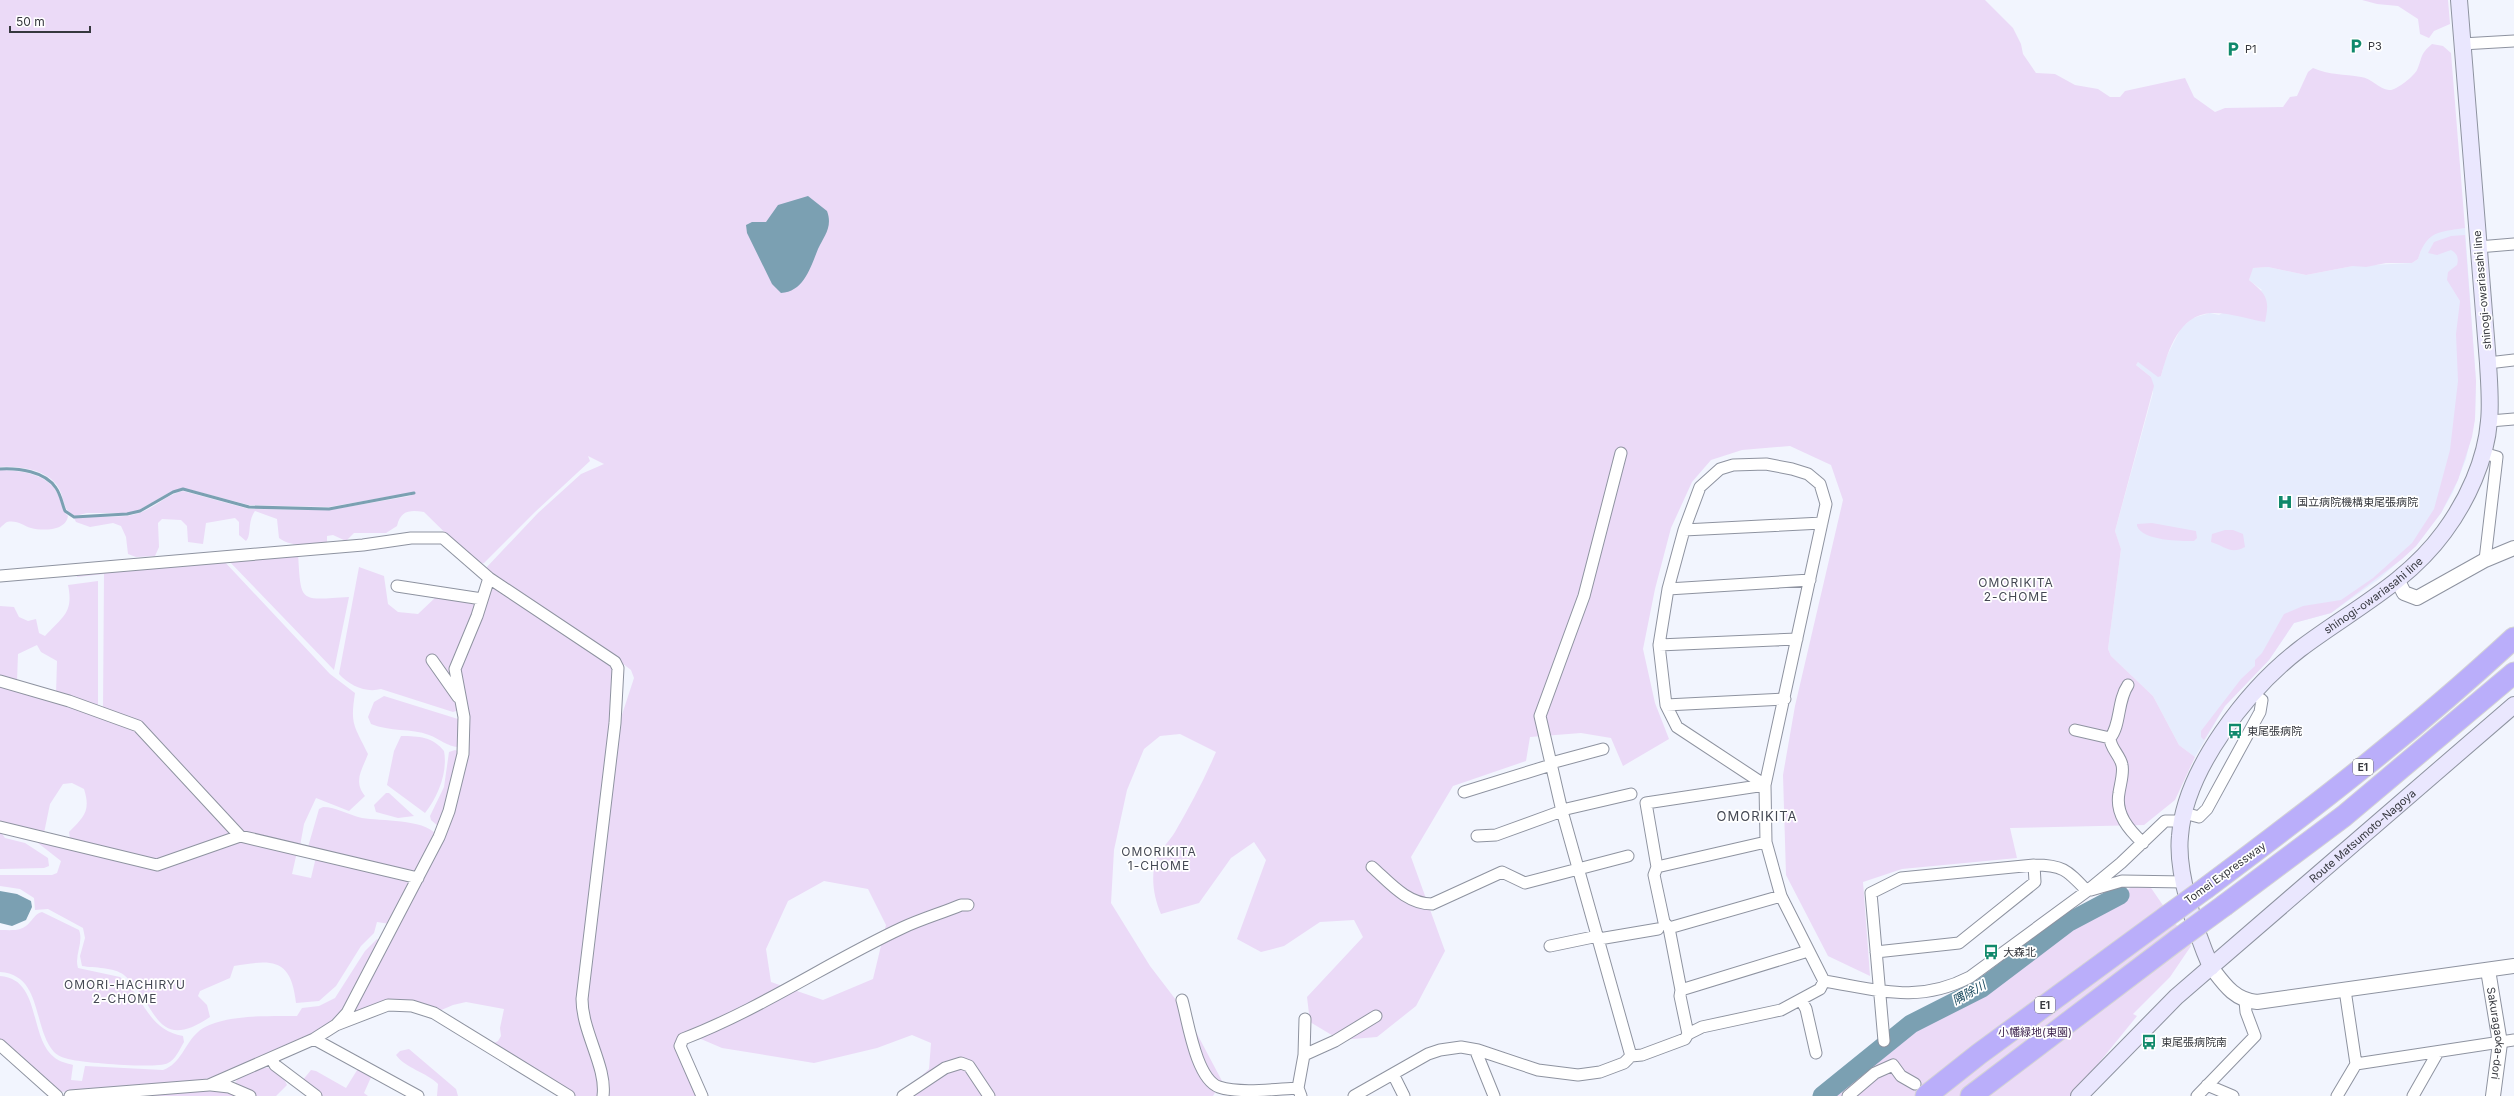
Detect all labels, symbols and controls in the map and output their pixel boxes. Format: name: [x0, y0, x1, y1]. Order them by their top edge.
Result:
scale bar: [10, 8, 90, 34]
text: 50 m: [16, 14, 45, 29]
parking icon: P3: [2347, 37, 2365, 55]
place label: P3: [2368, 39, 2382, 53]
parking icon: P1: [2224, 40, 2242, 58]
place label: P1: [2245, 42, 2257, 56]
street label: shinogi-owariasahi line: [2470, 230, 2494, 350]
hospital icon: 国立病院機構東尾張病院: [2276, 493, 2294, 511]
place label: 国立病院機構東尾張病院: [2297, 495, 2418, 509]
street label: shinogi-owariasahi line: [2321, 554, 2426, 637]
district label: OMORIKITA 2-CHOME: [1978, 575, 2054, 604]
bus stop icon: 東尾張病院: [2226, 722, 2244, 740]
place label: 東尾張病院: [2247, 724, 2302, 738]
road number: E1: [2353, 759, 2373, 775]
street label: Route Matsumoto-Nagoya: [2306, 786, 2419, 886]
district label: OMORIKITA: [1717, 808, 1797, 824]
street label: Tomei Expressway: [2182, 839, 2268, 907]
district label: OMORIKITA 1-CHOME: [1121, 844, 1197, 873]
bus stop icon: 大森北: [1982, 943, 2000, 961]
place label: 大森北: [2003, 945, 2036, 959]
water label: 隅除川: [1949, 976, 1990, 1008]
district label: OMORI-HACHIRYU 2-CHOME: [64, 977, 186, 1006]
street label: Sakuragaoka-dori: [2484, 986, 2507, 1080]
road number: E1: [2035, 997, 2055, 1013]
park label: 小幡緑地(東園): [1998, 1025, 2072, 1039]
bus stop icon: 東尾張病院南: [2140, 1033, 2158, 1051]
place label: 東尾張病院南: [2161, 1035, 2227, 1049]

